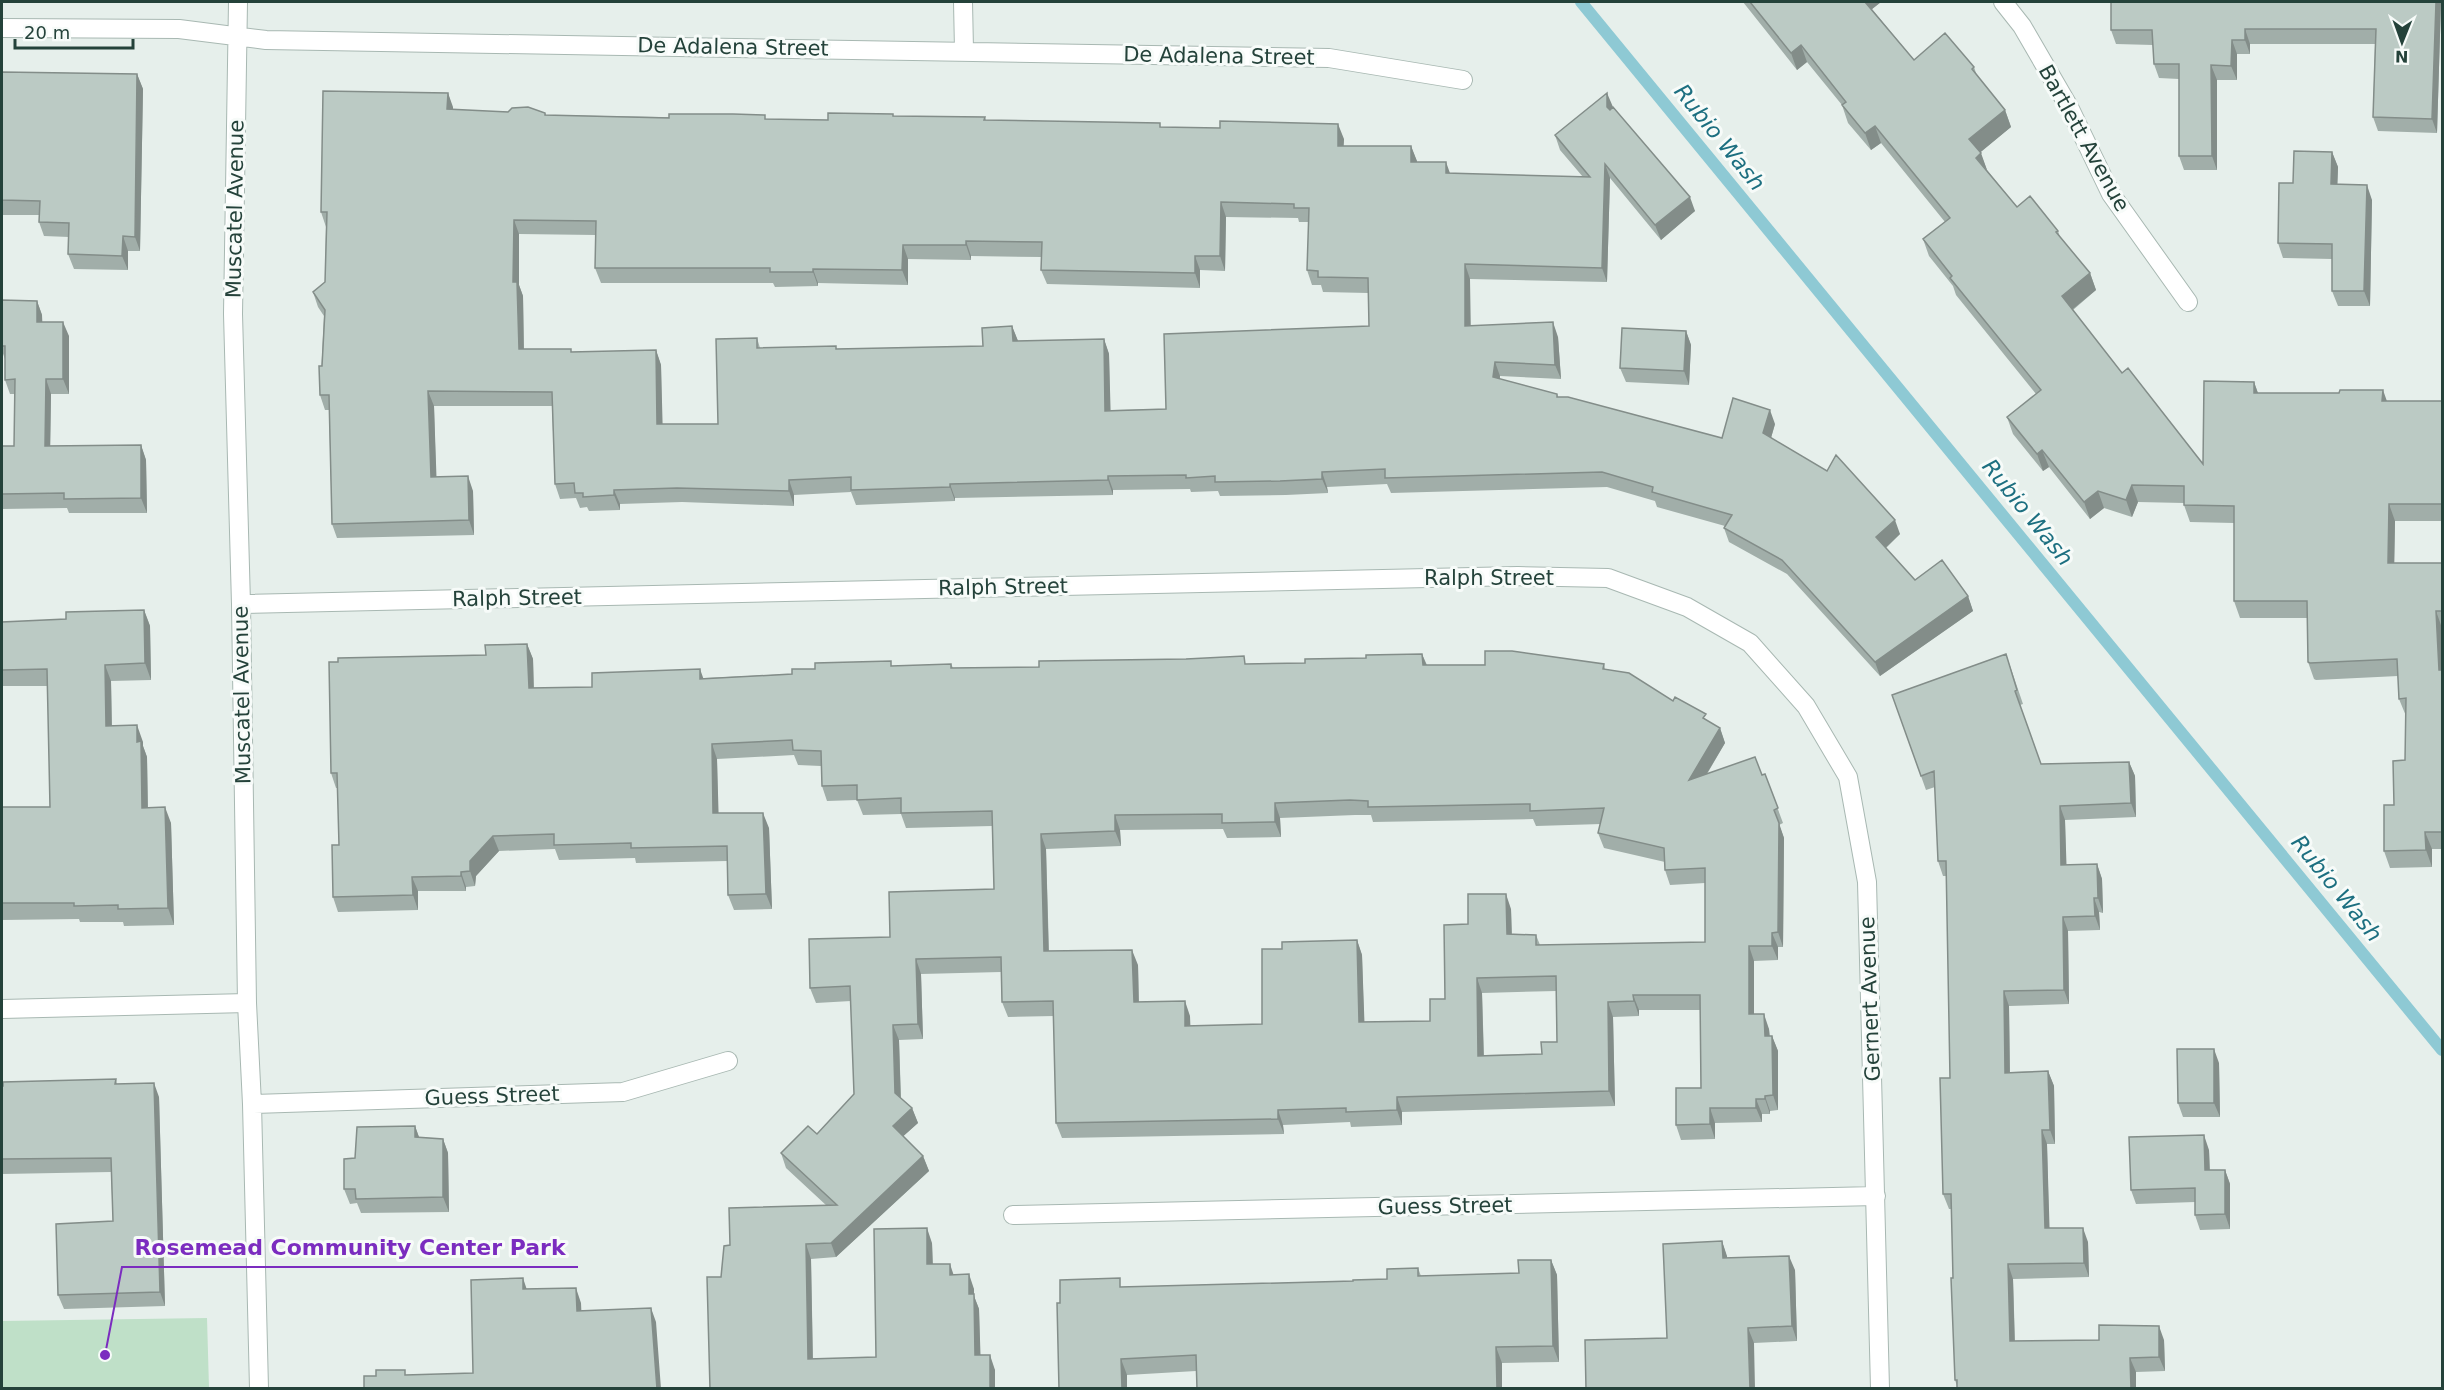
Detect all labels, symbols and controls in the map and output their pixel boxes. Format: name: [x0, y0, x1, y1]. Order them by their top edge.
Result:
scale bar: [15, 12, 134, 50]
north arrow: [2372, 12, 2432, 72]
text: 20 m: [24, 22, 70, 43]
street label: De Adalena Street: [637, 33, 829, 61]
street label: De Adalena Street: [1123, 42, 1315, 70]
text: N: [2395, 47, 2409, 66]
street label: Bartlett Avenue: [2034, 60, 2134, 216]
water label: Rubio Wash: [1669, 79, 1770, 195]
street label: Muscatel Avenue: [221, 120, 249, 298]
water label: Rubio Wash: [1977, 454, 2078, 570]
street label: Ralph Street: [1424, 566, 1554, 590]
street label: Ralph Street: [938, 574, 1068, 600]
street label: Ralph Street: [452, 585, 582, 611]
street label: Muscatel Avenue: [228, 606, 256, 784]
water label: Rubio Wash: [2286, 830, 2387, 946]
street label: Gernert Avenue: [1855, 916, 1885, 1082]
street label: Guess Street: [424, 1082, 560, 1110]
street label: Guess Street: [1377, 1193, 1513, 1219]
callout: Rosemead Community Center Park: [122, 1227, 578, 1267]
text: Rosemead Community Center Park: [134, 1235, 567, 1260]

